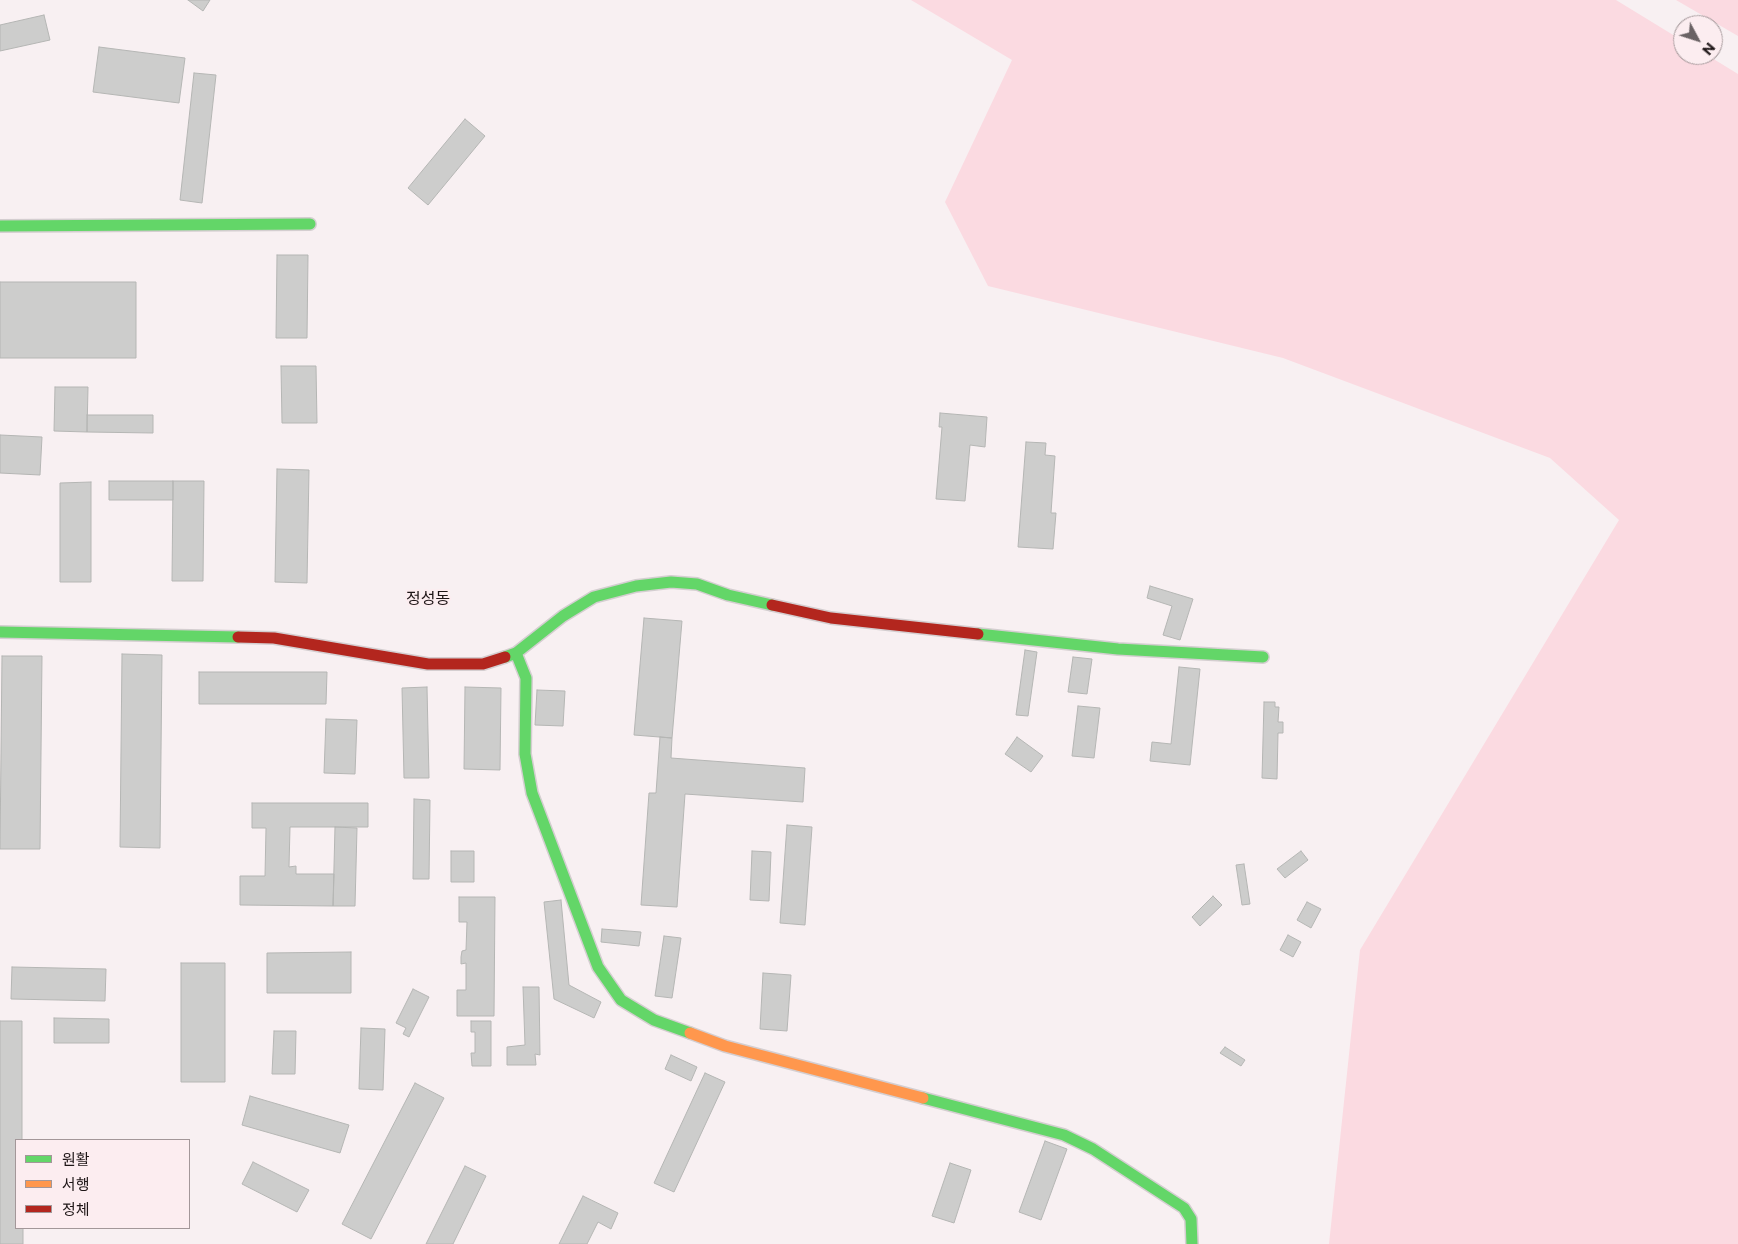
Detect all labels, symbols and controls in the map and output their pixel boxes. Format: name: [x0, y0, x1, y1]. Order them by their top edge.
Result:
north arrow: [1673, 15, 1723, 65]
text: N: [1698, 39, 1719, 59]
district label: 정성동: [406, 589, 450, 609]
legend: [15, 1139, 190, 1229]
text: 원활: [62, 1150, 90, 1169]
text: 서행: [62, 1175, 90, 1194]
text: 정체: [62, 1200, 90, 1219]

